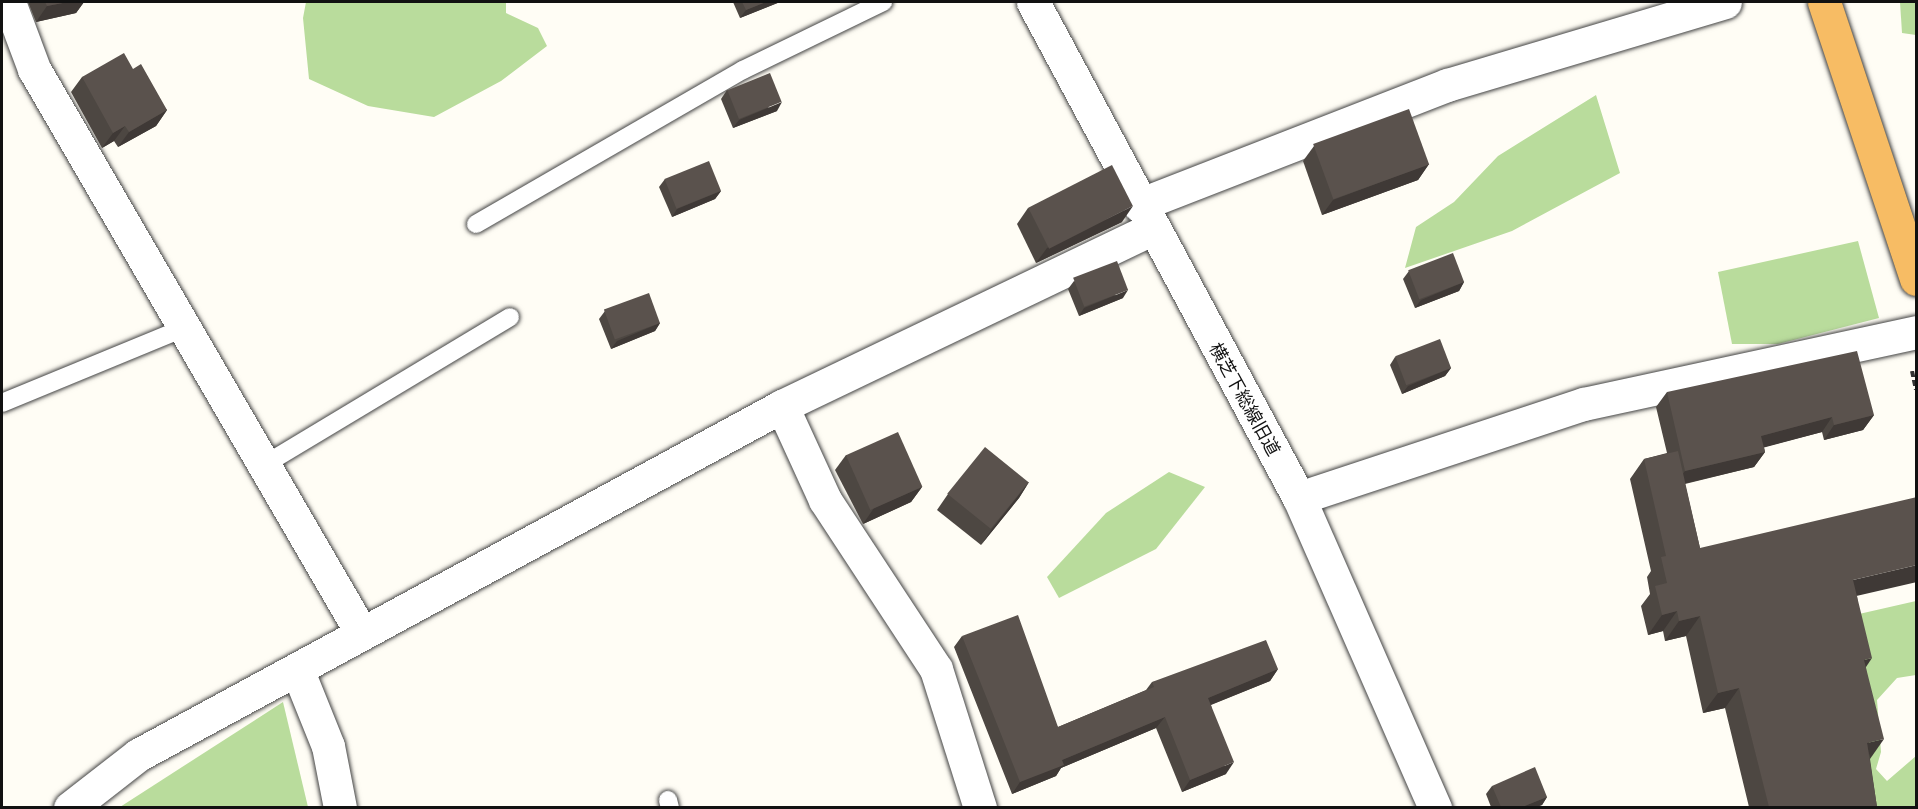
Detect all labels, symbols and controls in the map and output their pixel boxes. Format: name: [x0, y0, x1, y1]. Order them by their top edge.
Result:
street label: 横芝下総線旧道: [1205, 339, 1285, 459]

